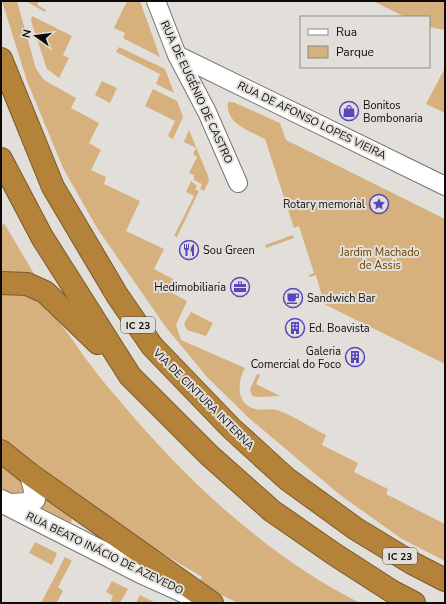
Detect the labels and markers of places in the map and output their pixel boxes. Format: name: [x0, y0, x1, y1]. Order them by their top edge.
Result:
place label: Bonitos Bombonaria: [363, 98, 423, 126]
shop icon: Bonitos Bombonaria: [338, 100, 360, 122]
place icon: Rotary memorial: [368, 193, 390, 215]
place label: Rotary memorial: [283, 197, 366, 212]
restaurant icon: Sou Green: [178, 239, 200, 261]
place label: Sou Green: [203, 243, 255, 258]
office icon: Hedimobiliaria: [229, 276, 251, 298]
place label: Hedimobiliaria: [154, 280, 226, 295]
cafe icon: Sandwich Bar: [282, 287, 304, 309]
place label: Sandwich Bar: [307, 291, 375, 306]
building icon: Ed. Boavista: [284, 317, 306, 339]
place label: Ed. Boavista: [309, 321, 370, 336]
place label: Galeria Comercial do Foco: [251, 344, 341, 372]
building icon: Galeria Comercial do Foco: [344, 346, 366, 368]

